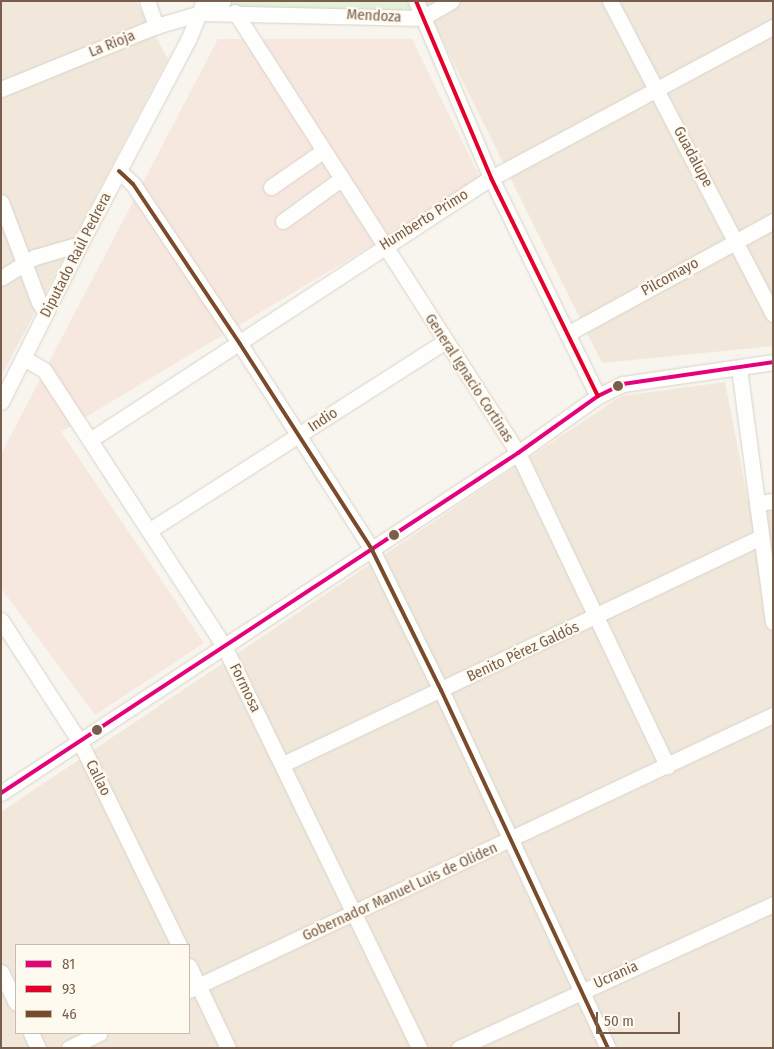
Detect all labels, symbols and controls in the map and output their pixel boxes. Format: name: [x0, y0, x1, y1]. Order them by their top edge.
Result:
street label: Mendoza: [346, 6, 402, 26]
street label: La Rioja: [86, 27, 138, 61]
street label: Guadalupe: [670, 124, 716, 190]
street label: Humberto Primo: [376, 186, 472, 254]
street label: Diputado Raúl Pedrera: [37, 190, 115, 320]
street label: Pilcomayo: [638, 254, 702, 300]
street label: General Ignacio Cortinas: [421, 310, 517, 446]
unlabelled marker: [613, 381, 623, 391]
street label: Indio: [305, 404, 341, 436]
unlabelled marker: [389, 530, 399, 540]
street label: Benito Pérez Galdós: [464, 618, 582, 686]
street label: Formosa: [225, 661, 265, 715]
unlabelled marker: [92, 725, 102, 735]
street label: Callao: [82, 757, 114, 799]
street label: Gobernador Manuel Luis de Oliden: [300, 839, 500, 945]
legend: [15, 944, 190, 1034]
text: 81: [62, 955, 75, 973]
street label: Ucrania: [591, 957, 641, 993]
text: 93: [62, 980, 76, 998]
scale bar: [599, 1002, 683, 1034]
text: 46: [62, 1005, 77, 1023]
text: 50 m: [604, 1012, 634, 1030]

